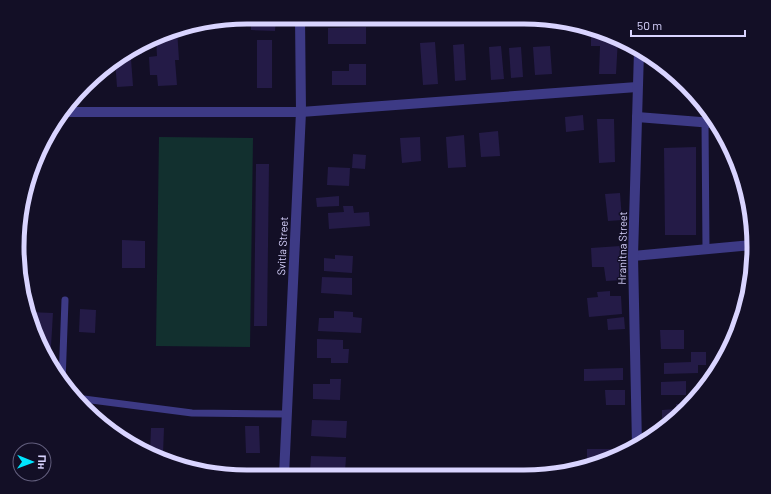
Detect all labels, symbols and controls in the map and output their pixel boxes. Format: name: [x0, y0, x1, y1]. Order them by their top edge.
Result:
scale bar: [631, 12, 745, 38]
text: 50 m: [637, 18, 662, 32]
street label: Hranitna Street: [615, 211, 629, 285]
street label: Svitla Street: [274, 216, 290, 276]
north arrow: [12, 442, 52, 482]
text: Пн: [36, 455, 49, 470]

